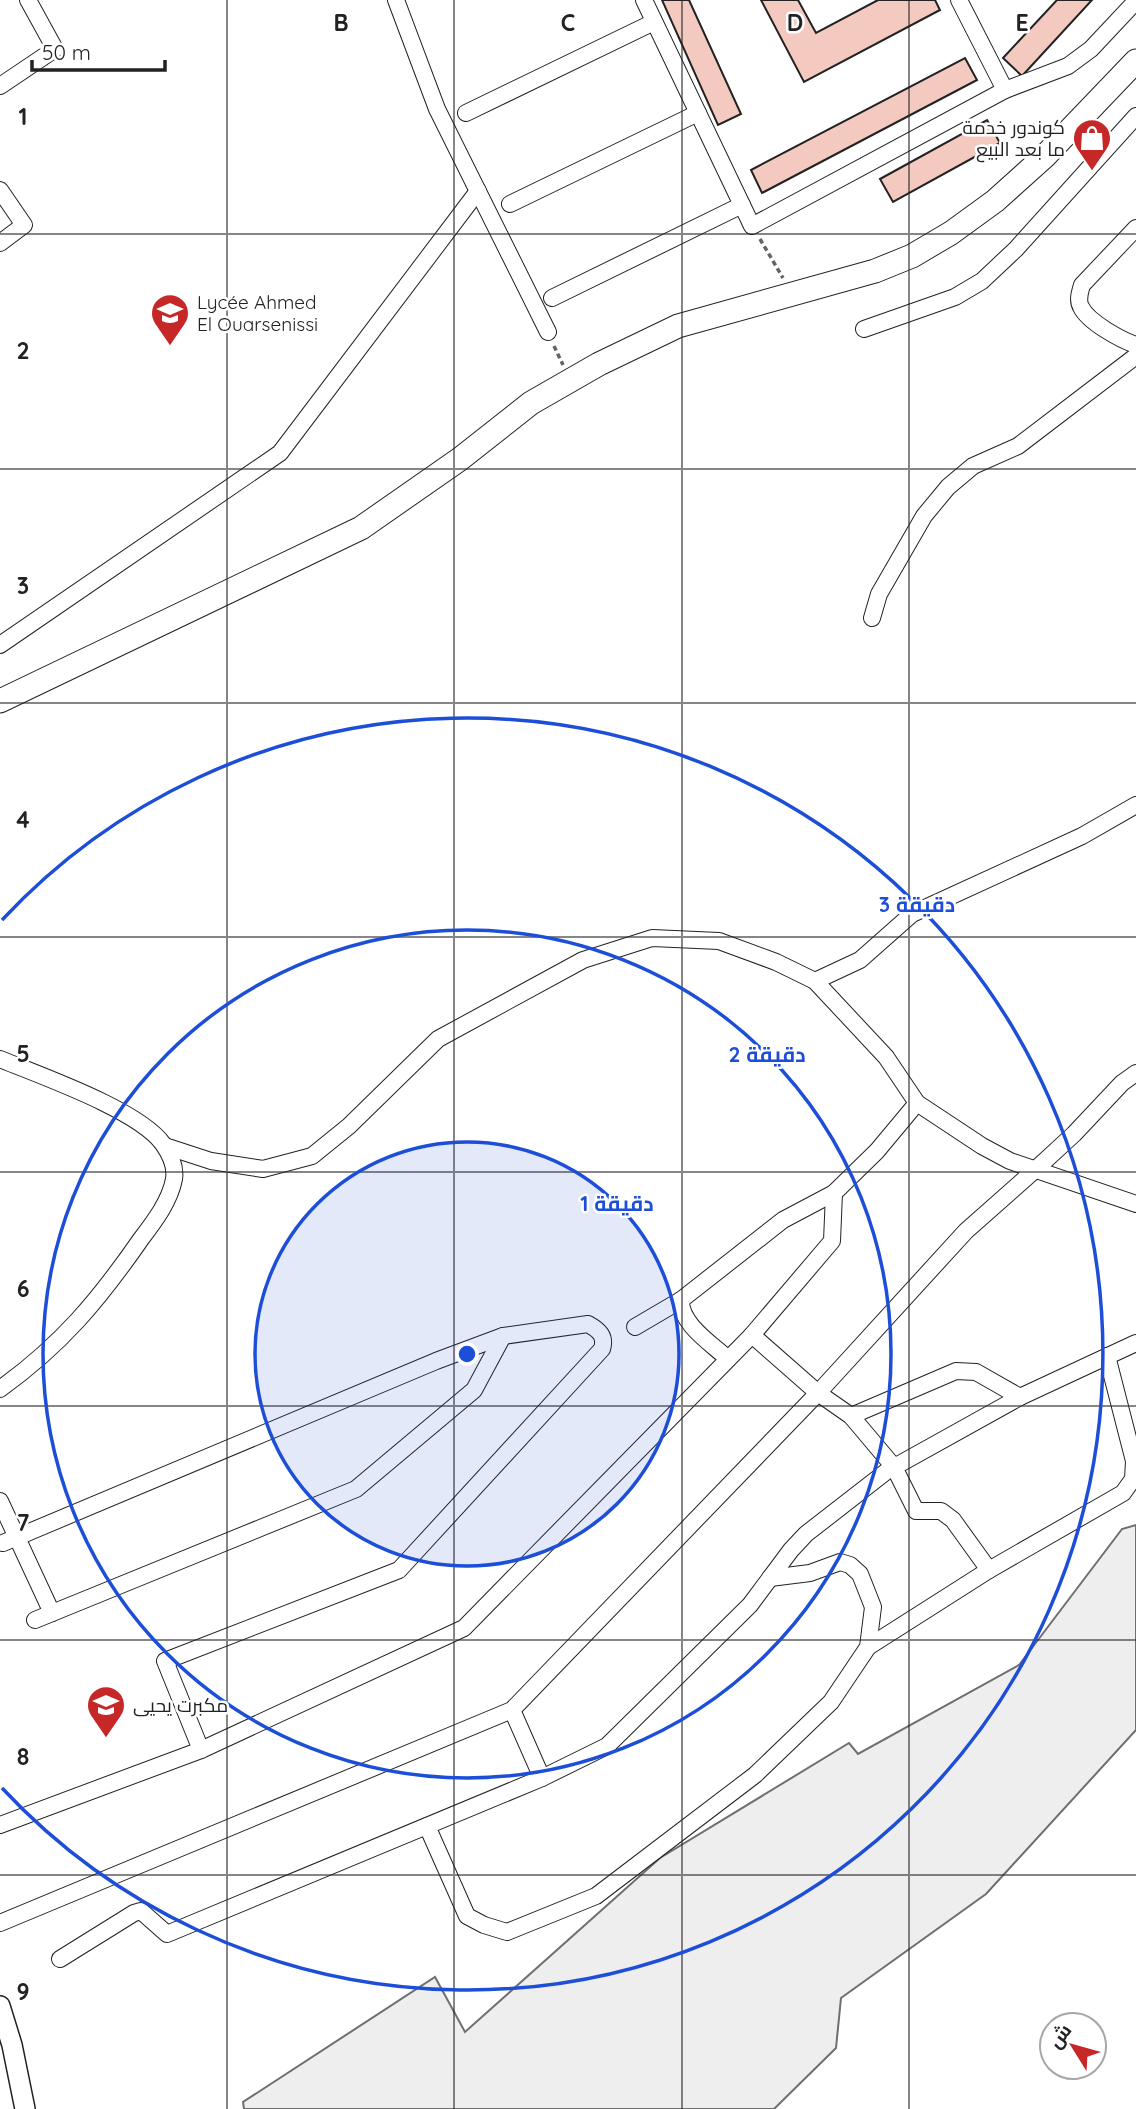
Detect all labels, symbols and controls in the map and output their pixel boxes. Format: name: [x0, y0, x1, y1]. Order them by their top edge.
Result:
text: B: [333, 8, 349, 37]
text: C: [561, 8, 575, 37]
text: D: [787, 8, 803, 37]
text: E: [1015, 8, 1029, 37]
scale bar: [32, 28, 164, 72]
text: 50 m: [42, 39, 91, 65]
text: 1: [19, 102, 27, 131]
place label: كوندور خدمة ما بعد البيع: [962, 115, 1065, 163]
shop icon: كوندور خدمة ما بعد البيع: [1071, 117, 1113, 172]
place label: Lycée Ahmed El Ouarsenissi: [197, 290, 318, 336]
school or university icon: Lycée Ahmed El Ouarsenissi: [149, 292, 191, 347]
text: 2: [16, 336, 30, 365]
text: 3: [17, 571, 29, 600]
text: 4: [16, 805, 30, 834]
text: 3 دقيقة: [879, 891, 955, 917]
text: 5: [16, 1039, 30, 1068]
text: 2 دقيقة: [728, 1041, 806, 1067]
text: 1 دقيقة: [580, 1190, 654, 1216]
text: 6: [17, 1274, 29, 1303]
centre of rings: [455, 1342, 479, 1366]
text: 7: [17, 1508, 30, 1537]
school or university icon: مكبرت يحيى: [85, 1684, 127, 1739]
place label: مكبرت يحيى: [133, 1693, 228, 1717]
text: 8: [17, 1742, 29, 1771]
text: 9: [16, 1977, 30, 2006]
north arrow: [1038, 2011, 1108, 2081]
text: ش: [1043, 2019, 1076, 2053]

